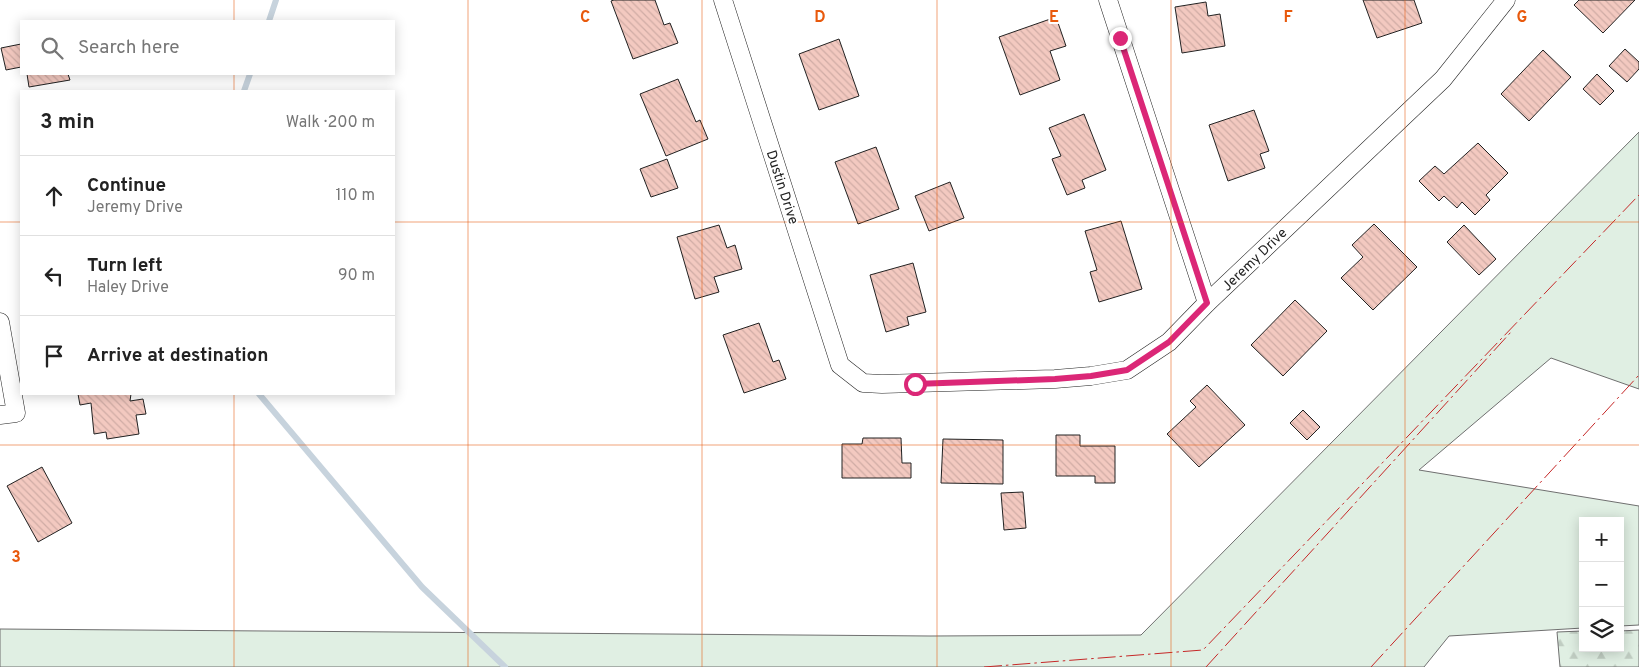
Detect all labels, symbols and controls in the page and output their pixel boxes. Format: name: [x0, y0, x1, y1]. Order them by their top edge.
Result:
text: C: [580, 8, 590, 28]
text: D: [814, 8, 826, 28]
text: E: [1049, 8, 1059, 28]
text: F: [1283, 8, 1293, 28]
text: G: [1517, 8, 1527, 28]
search box: [20, 20, 395, 75]
route end: [1109, 27, 1132, 50]
icon: search: [38, 34, 66, 62]
text: Search here: [78, 36, 180, 60]
text: 3 min: [40, 109, 95, 136]
text: Walk · 200 m: [286, 113, 375, 133]
street label: Dustin Drive: [762, 148, 802, 227]
text: Continue: [87, 174, 166, 198]
icon: ahead: [40, 182, 68, 210]
text: 110 m: [335, 186, 375, 206]
text: Jeremy Drive: [87, 198, 183, 218]
street label: Jeremy Drive: [1219, 225, 1291, 295]
text: Turn left: [87, 254, 163, 278]
icon: left: [40, 262, 68, 290]
text: 90 m: [338, 266, 375, 286]
text: Haley Drive: [87, 278, 169, 298]
icon: arrive: [40, 342, 68, 370]
text: Arrive at destination: [87, 344, 268, 368]
route start: [904, 373, 927, 396]
map controls: [1579, 517, 1624, 652]
button: +: [1579, 517, 1624, 562]
text: 3: [11, 548, 21, 568]
button: −: [1579, 562, 1624, 607]
button: layers: [1579, 607, 1624, 652]

